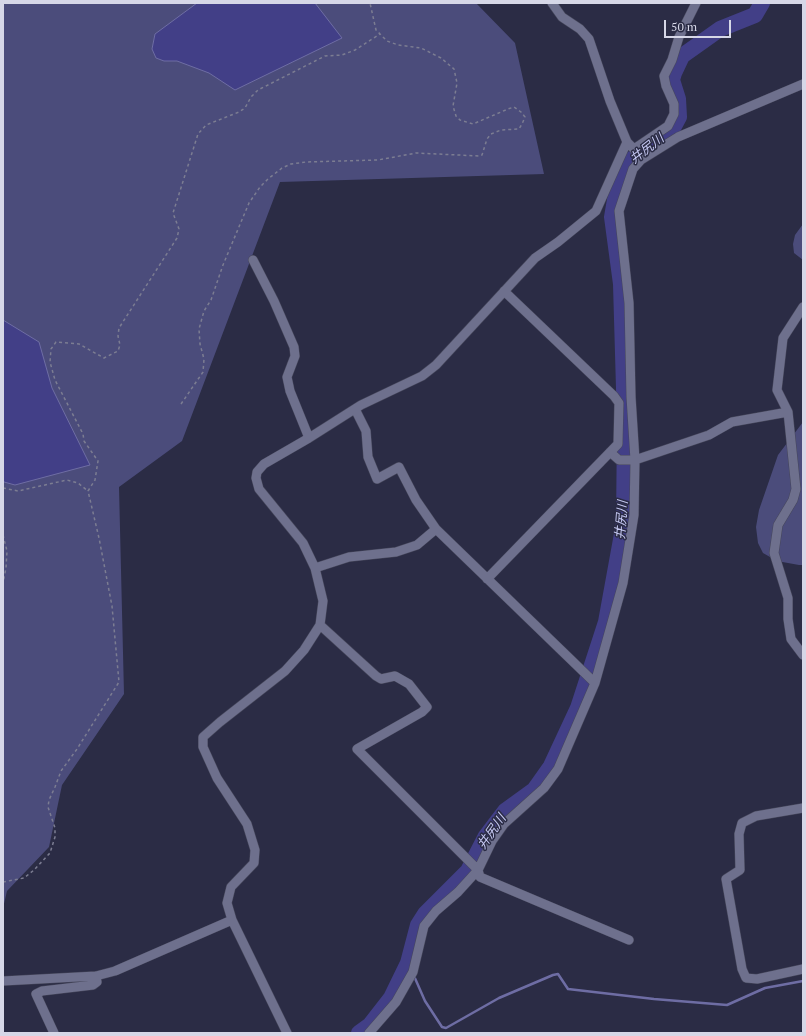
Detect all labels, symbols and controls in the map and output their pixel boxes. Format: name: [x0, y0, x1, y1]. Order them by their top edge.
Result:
scale bar: [666, 12, 733, 38]
text: 50 m: [671, 19, 697, 34]
water label: 井尻川: [627, 131, 667, 167]
water label: 井尻川: [613, 500, 631, 540]
water label: 井尻川: [474, 812, 510, 852]

